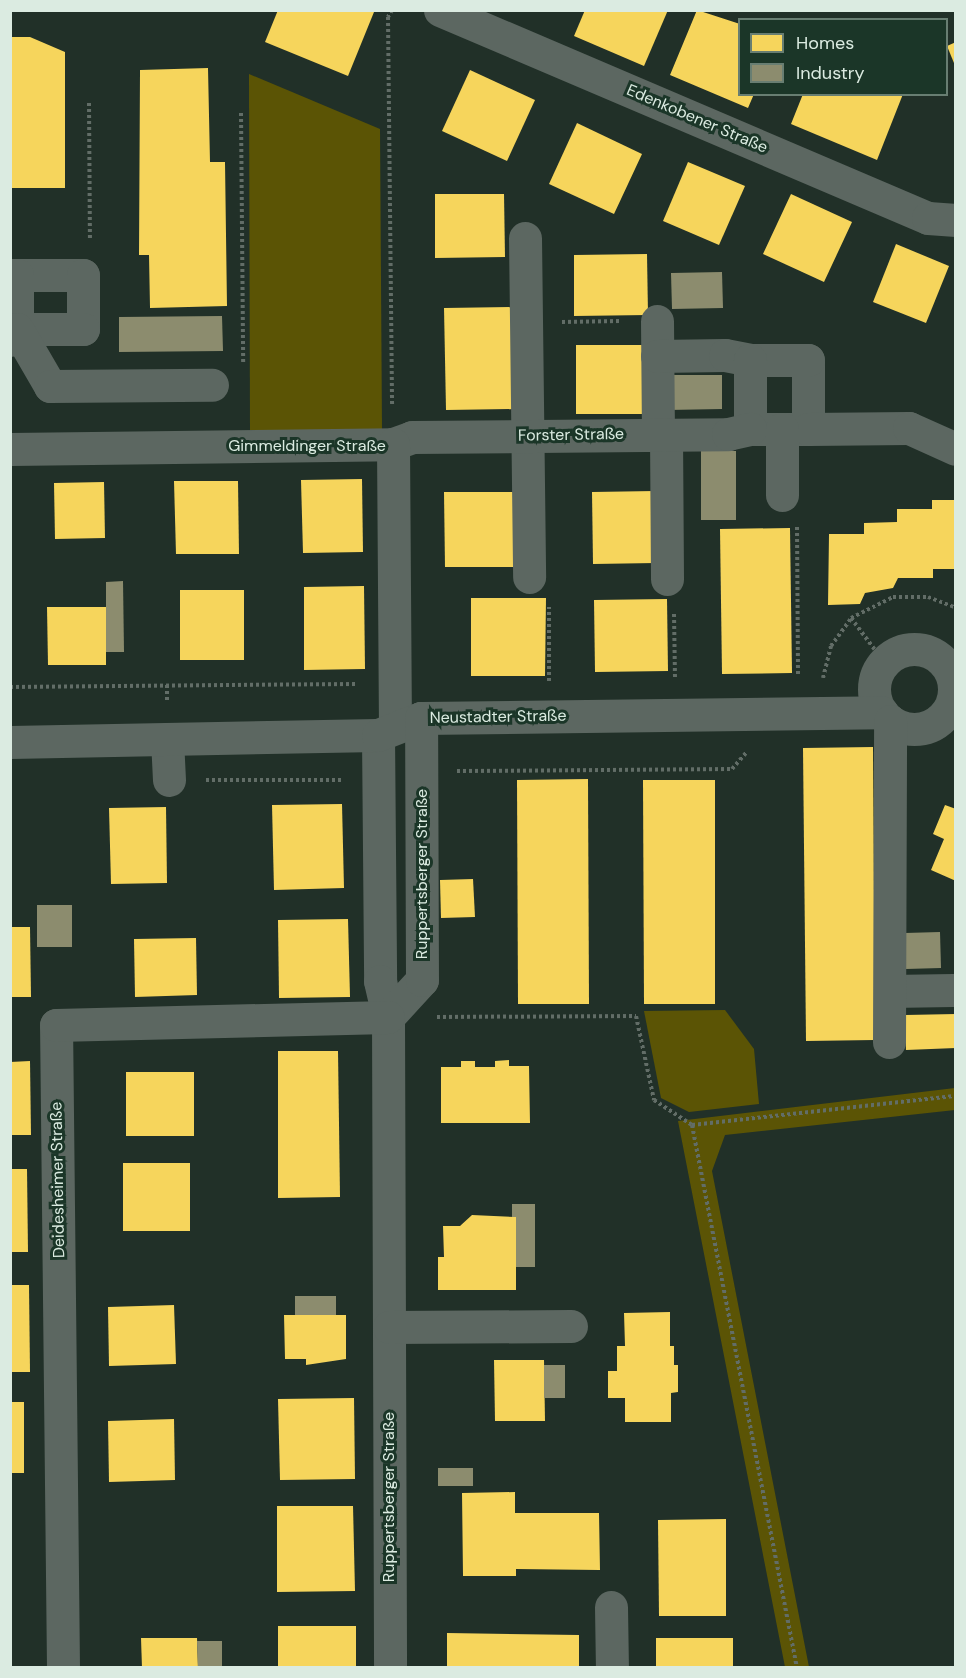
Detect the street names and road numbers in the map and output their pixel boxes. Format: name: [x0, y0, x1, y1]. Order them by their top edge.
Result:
street label: Edenkobener Straße: [624, 81, 770, 157]
street label: Forster Straße: [518, 424, 624, 446]
street label: Gimmeldinger Straße: [228, 436, 386, 456]
street label: Neustadter Straße: [429, 706, 567, 728]
street label: Ruppertsberger Straße: [412, 789, 432, 959]
street label: Deidesheimer Straße: [47, 1102, 69, 1258]
street label: Ruppertsberger Straße: [379, 1412, 399, 1582]

